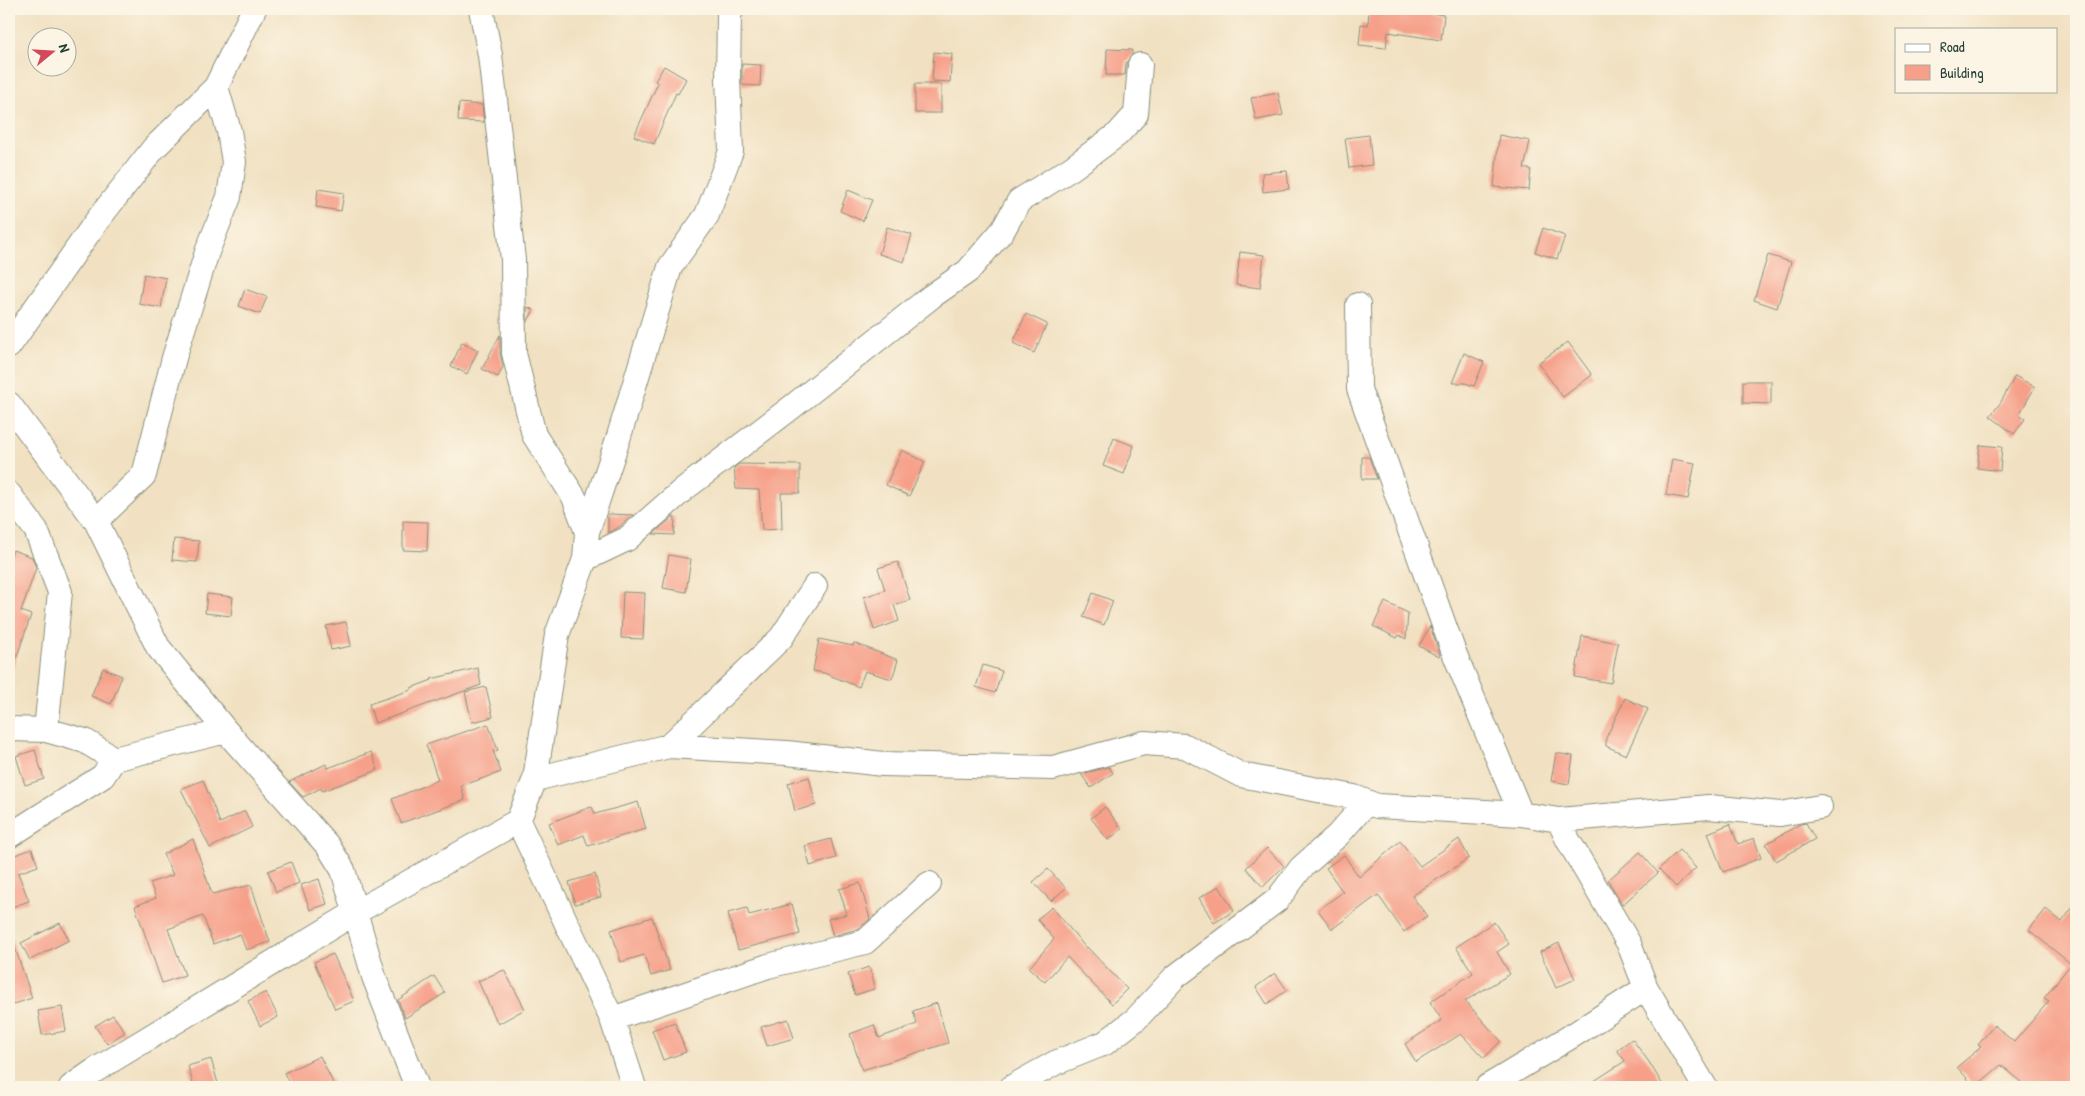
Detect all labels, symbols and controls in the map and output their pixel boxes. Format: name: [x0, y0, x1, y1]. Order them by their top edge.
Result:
north arrow: [28, 28, 78, 78]
legend: [1895, 28, 2058, 92]
text: Road: [1940, 36, 1965, 57]
text: N: [55, 41, 75, 55]
text: Building: [1940, 62, 1984, 83]

